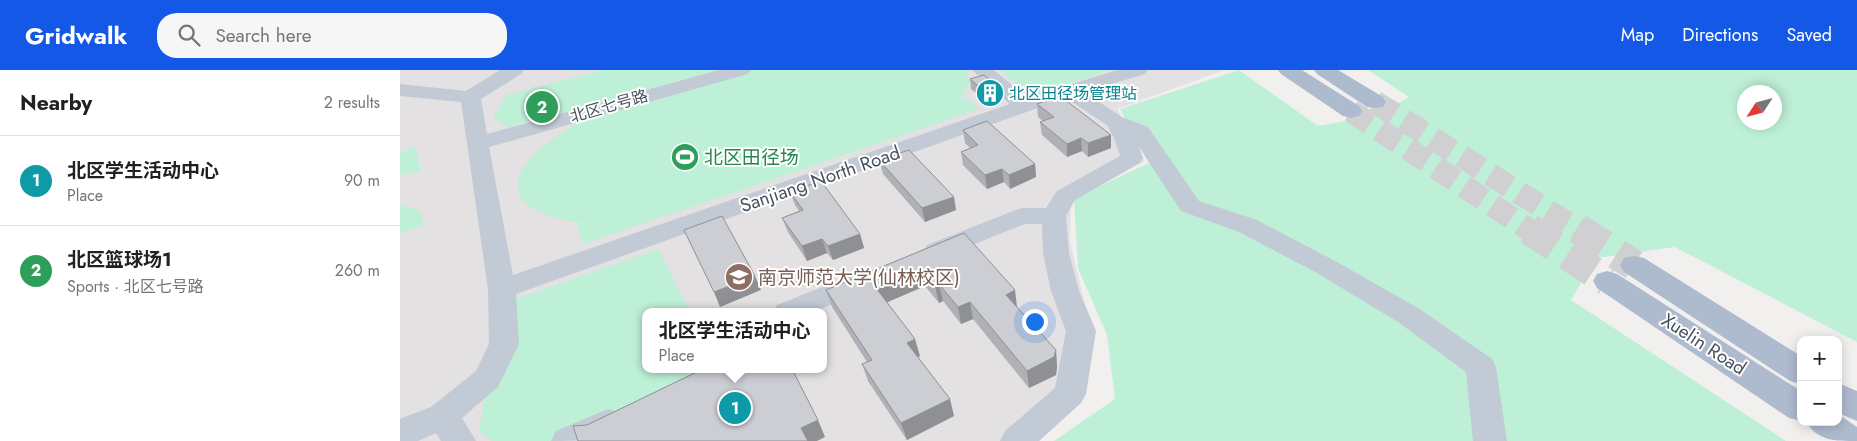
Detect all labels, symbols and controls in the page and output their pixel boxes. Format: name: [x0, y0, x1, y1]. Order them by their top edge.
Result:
search box: [157, 13, 507, 58]
text: Gridwalk: [25, 18, 127, 53]
icon: search: [175, 21, 203, 49]
text: Search here: [215, 22, 311, 49]
text: Map: [1621, 22, 1654, 48]
text: Directions: [1682, 22, 1758, 48]
text: Saved: [1786, 22, 1832, 48]
building icon: 北区田径场管理站: [975, 78, 1005, 108]
place label: 北区田径场管理站: [1009, 82, 1137, 105]
street label: 北区七号路: [567, 84, 651, 128]
north arrow: [1737, 85, 1782, 130]
text: Nearby: [20, 88, 92, 118]
pin: 2: [526, 88, 558, 126]
text: 2 results: [324, 91, 380, 114]
street label: Sanjiang North Road: [736, 139, 904, 219]
sports icon: 北区田径场: [670, 142, 700, 172]
place label: 北区田径场: [704, 144, 799, 171]
text: 北区学生活动中心: [67, 157, 219, 184]
text: 1: [32, 169, 40, 192]
text: 90 m: [344, 169, 380, 192]
text: Place: [67, 184, 103, 207]
text: 北区篮球场1: [67, 246, 172, 273]
text: 2: [31, 259, 41, 282]
text: 260 m: [335, 259, 380, 282]
school or university icon: 南京师范大学(仙林校区): [724, 262, 754, 292]
place label: 南京师范大学(仙林校区): [758, 264, 960, 291]
text: Sports · 北区七号路: [67, 275, 204, 298]
street label: Xuelin Road: [1657, 307, 1751, 381]
popup: [642, 308, 827, 373]
your location: [1022, 309, 1048, 335]
text: 北区学生活动中心: [658, 317, 811, 344]
map controls: [1797, 336, 1842, 426]
button: +: [1797, 336, 1842, 381]
text: Place: [658, 344, 695, 367]
button: −: [1797, 381, 1842, 426]
pin: 1: [719, 389, 751, 427]

